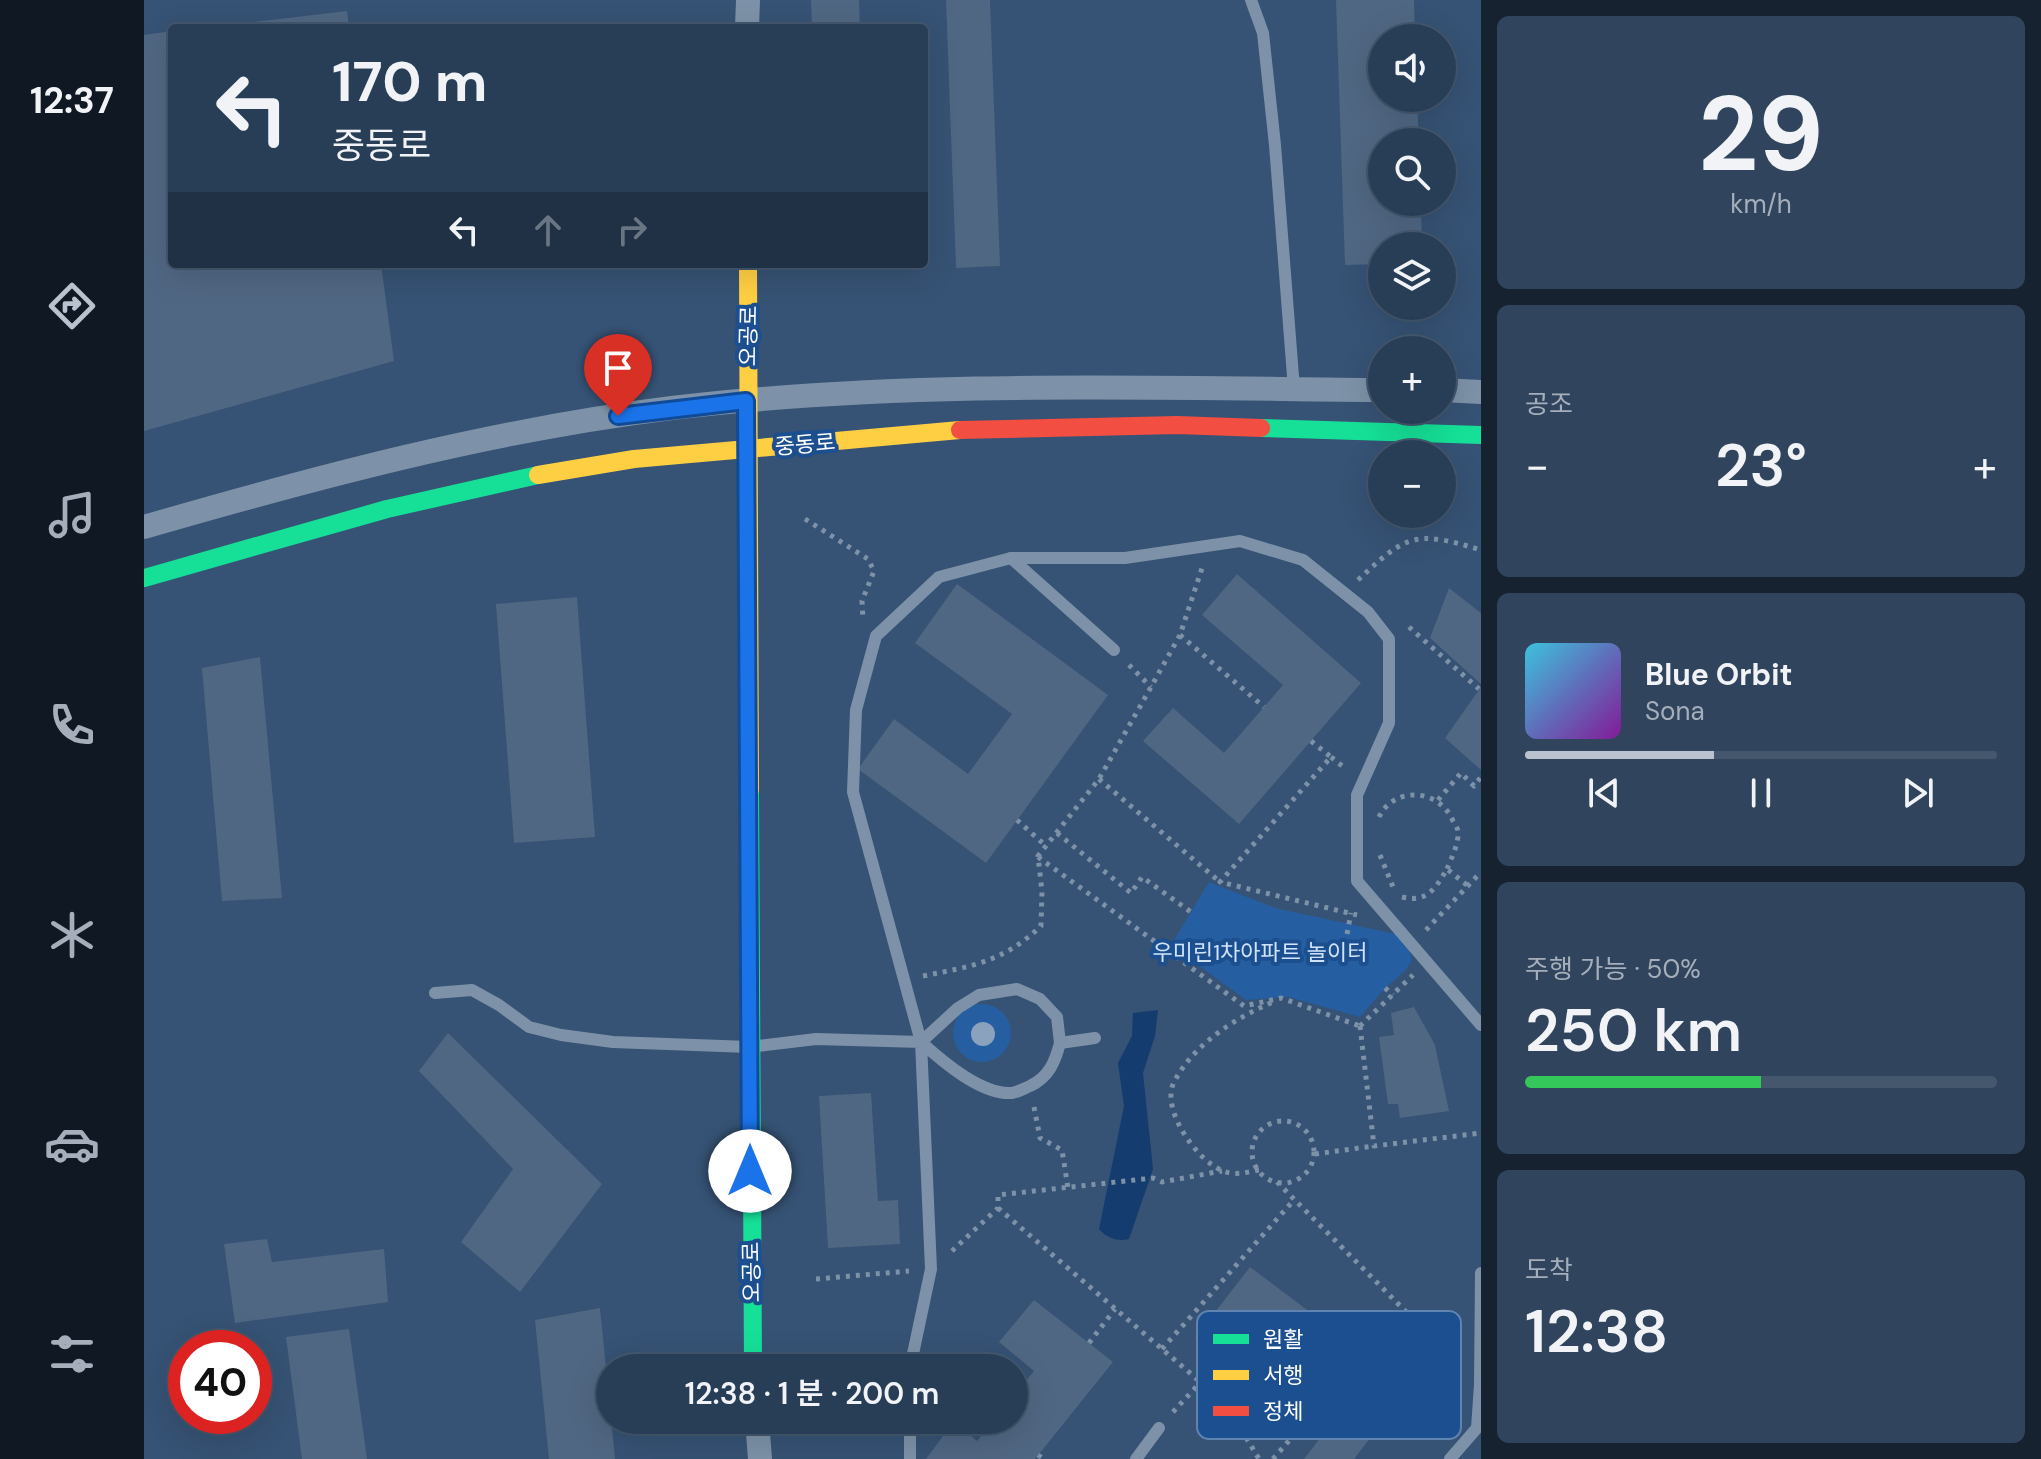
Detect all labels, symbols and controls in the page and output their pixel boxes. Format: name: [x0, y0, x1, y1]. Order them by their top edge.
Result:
map controls: [1368, 24, 1456, 528]
button: sound: [1368, 24, 1456, 112]
text: 170 m: [332, 45, 487, 118]
icon: left: [200, 56, 304, 160]
text: 29: [1698, 67, 1824, 202]
text: 12:37: [30, 77, 114, 124]
text: 중동로: [332, 122, 431, 169]
button: search: [1368, 128, 1456, 216]
text: km/h: [1730, 187, 1792, 221]
icon: left: [442, 208, 486, 252]
icon: ahead: [526, 208, 570, 252]
icon: right: [610, 208, 654, 252]
button: layers: [1368, 232, 1456, 320]
icon: directions: [44, 278, 100, 334]
street label: 오공로: [733, 305, 764, 367]
pin: [584, 334, 652, 416]
button: +: [1368, 336, 1456, 424]
icon: arrive: [596, 346, 640, 390]
text: 공조: [1525, 387, 1573, 421]
text: 23°: [1715, 426, 1807, 505]
street label: 중동로: [774, 427, 837, 462]
text: −: [1525, 437, 1549, 495]
text: +: [1973, 437, 1997, 495]
button: −: [1368, 440, 1456, 528]
icon: music: [44, 487, 100, 543]
text: Blue Orbit: [1645, 655, 1792, 694]
text: Sona: [1645, 694, 1705, 728]
icon: phone: [44, 697, 100, 753]
icon: previous: [1582, 771, 1626, 815]
icon: pause: [1739, 771, 1783, 815]
icon: next: [1896, 771, 1940, 815]
icon: climate: [44, 907, 100, 963]
park label: 우미린1차아파트 놀이터: [1152, 938, 1368, 967]
text: 주행 가능 · 50%: [1525, 952, 1701, 986]
text: 250 km: [1525, 991, 1742, 1070]
icon: car: [44, 1116, 100, 1172]
position arrow: [708, 1129, 792, 1213]
street label: 오공로: [736, 1241, 767, 1303]
text: 도착: [1525, 1253, 1573, 1287]
text: 12:38: [1525, 1292, 1668, 1371]
legend: [1197, 1311, 1461, 1439]
text: 원활: [1263, 1325, 1303, 1354]
icon: filters: [44, 1326, 100, 1382]
speed limit sign: 40: [168, 1330, 272, 1434]
text: 서행: [1263, 1361, 1303, 1390]
text: 12:38 · 1 분 · 200 m: [685, 1374, 939, 1413]
text: 정체: [1263, 1397, 1303, 1426]

